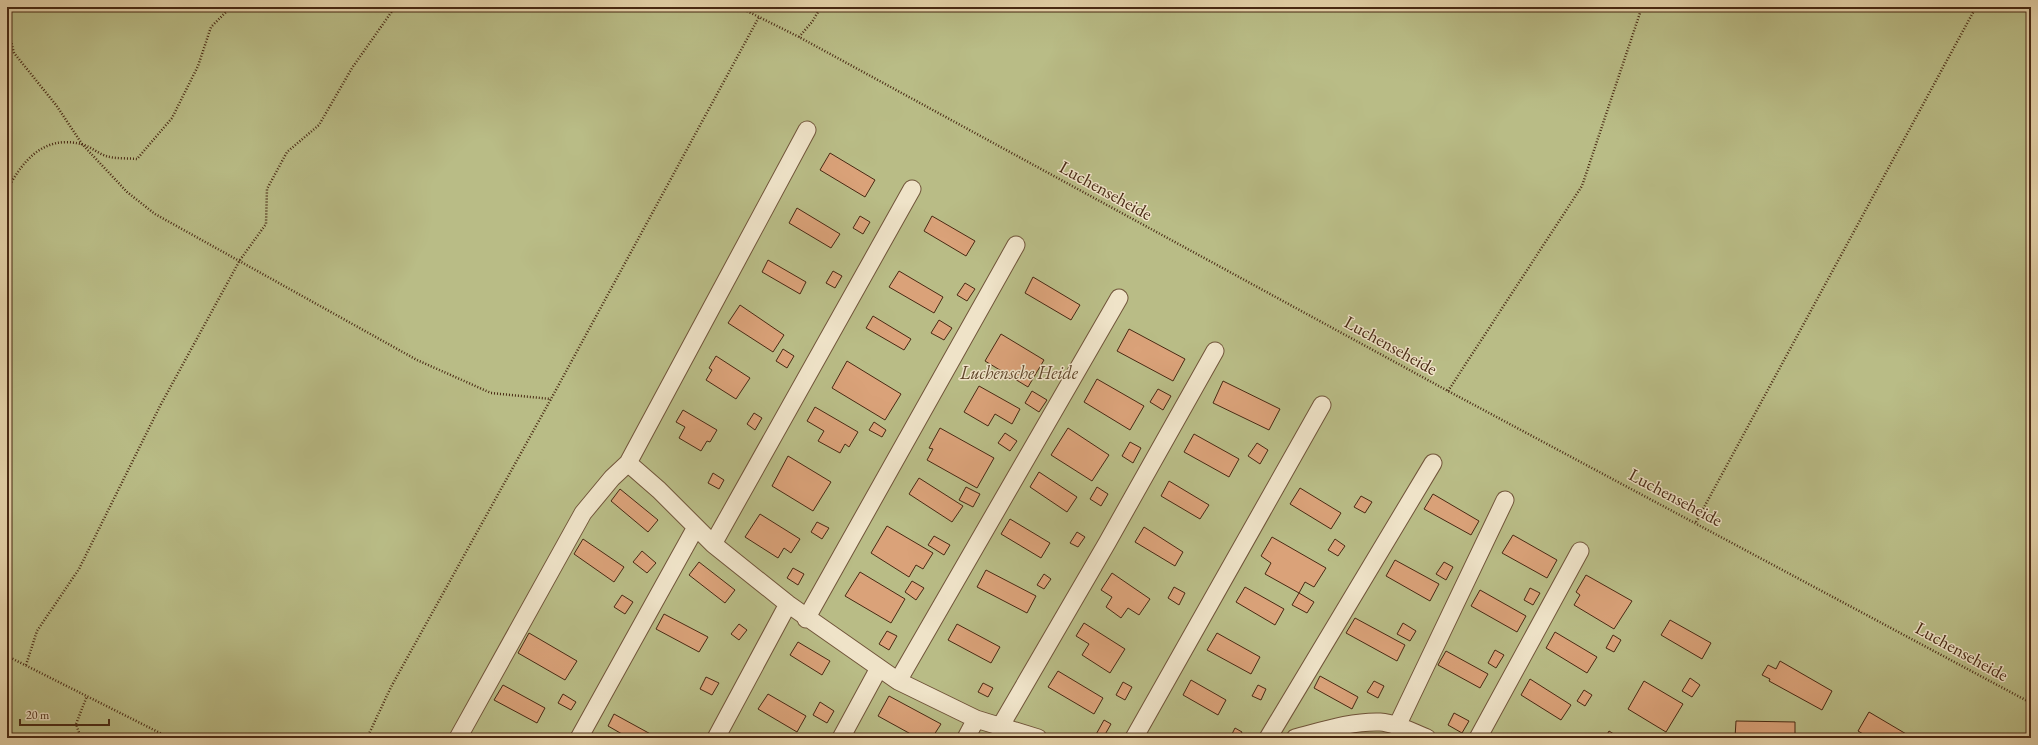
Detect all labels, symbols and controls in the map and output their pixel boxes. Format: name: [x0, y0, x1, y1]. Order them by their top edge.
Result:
street label: Luchenseheide: [1055, 155, 1157, 225]
street label: Luchenseheide: [1340, 310, 1442, 380]
park label: Luchensche Heide: [959, 361, 1079, 384]
street label: Luchenseheide: [1625, 463, 1727, 531]
street label: Luchenseheide: [1911, 616, 2013, 686]
scale bar: [20, 701, 109, 727]
text: 20 m: [26, 707, 50, 723]

